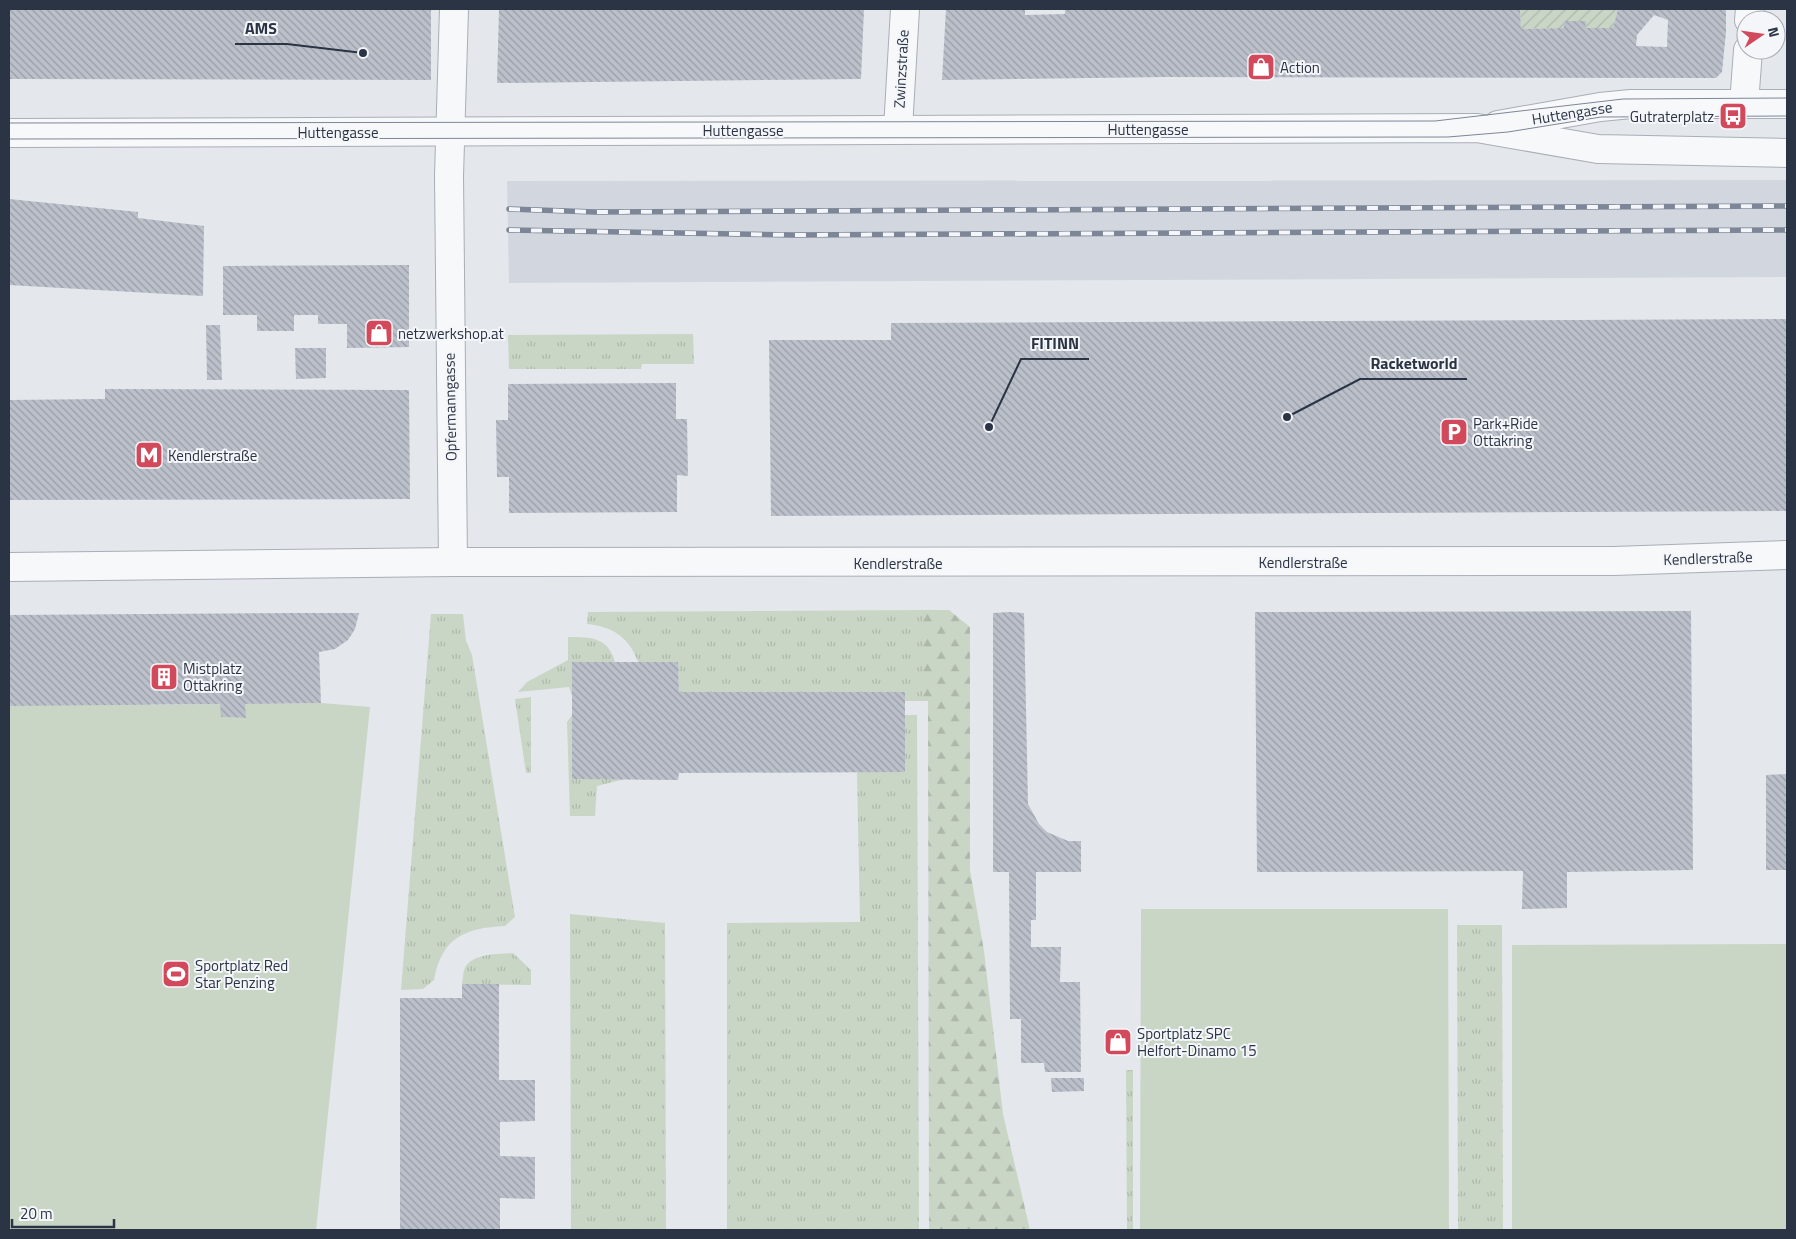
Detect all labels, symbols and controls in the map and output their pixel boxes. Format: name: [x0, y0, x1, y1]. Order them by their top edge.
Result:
north arrow: [1736, 10, 1786, 60]
callout: AMS: [235, 13, 287, 44]
text: AMS: [245, 16, 277, 40]
text: N: [1763, 25, 1785, 39]
street label: Zwinzstraße: [887, 29, 915, 109]
shop icon: Action: [1246, 52, 1276, 82]
place label: Action: [1280, 56, 1320, 79]
street label: Huttengasse: [1530, 95, 1614, 131]
bus stop icon: Gutraterplatz: [1718, 101, 1748, 131]
place label: Gutraterplatz: [1630, 105, 1714, 128]
street label: Huttengasse: [1107, 118, 1189, 141]
street label: Huttengasse: [702, 119, 784, 142]
street label: Huttengasse: [297, 121, 379, 144]
shop icon: netzwerkshop.at: [364, 318, 394, 348]
place label: netzwerkshop.at: [398, 322, 505, 345]
callout: FITINN: [1021, 328, 1089, 359]
text: FITINN: [1031, 331, 1079, 355]
callout: Racketworld: [1360, 348, 1467, 379]
text: Racketworld: [1370, 351, 1458, 375]
street label: Opfermanngasse: [438, 353, 462, 461]
place label: Park+Ride Ottakring: [1473, 412, 1538, 452]
parking icon: Park+Ride Ottakring: [1439, 417, 1469, 447]
metro station icon: Kendlerstraße: [134, 440, 164, 470]
place label: Kendlerstraße: [168, 444, 257, 467]
street label: Kendlerstraße: [1663, 545, 1753, 571]
street label: Kendlerstraße: [1258, 551, 1348, 574]
street label: Kendlerstraße: [853, 552, 943, 575]
place label: Mistplatz Ottakring: [183, 657, 243, 697]
building icon: Mistplatz Ottakring: [149, 662, 179, 692]
place label: Sportplatz Red Star Penzing: [195, 954, 288, 994]
sports icon: Sportplatz Red Star Penzing: [161, 959, 191, 989]
place label: Sportplatz SPC Helfort-Dinamo 15: [1137, 1022, 1257, 1062]
shop icon: Sportplatz SPC Helfort-Dinamo 15: [1103, 1027, 1133, 1057]
scale bar: [12, 1196, 115, 1228]
text: 20 m: [20, 1202, 53, 1225]

